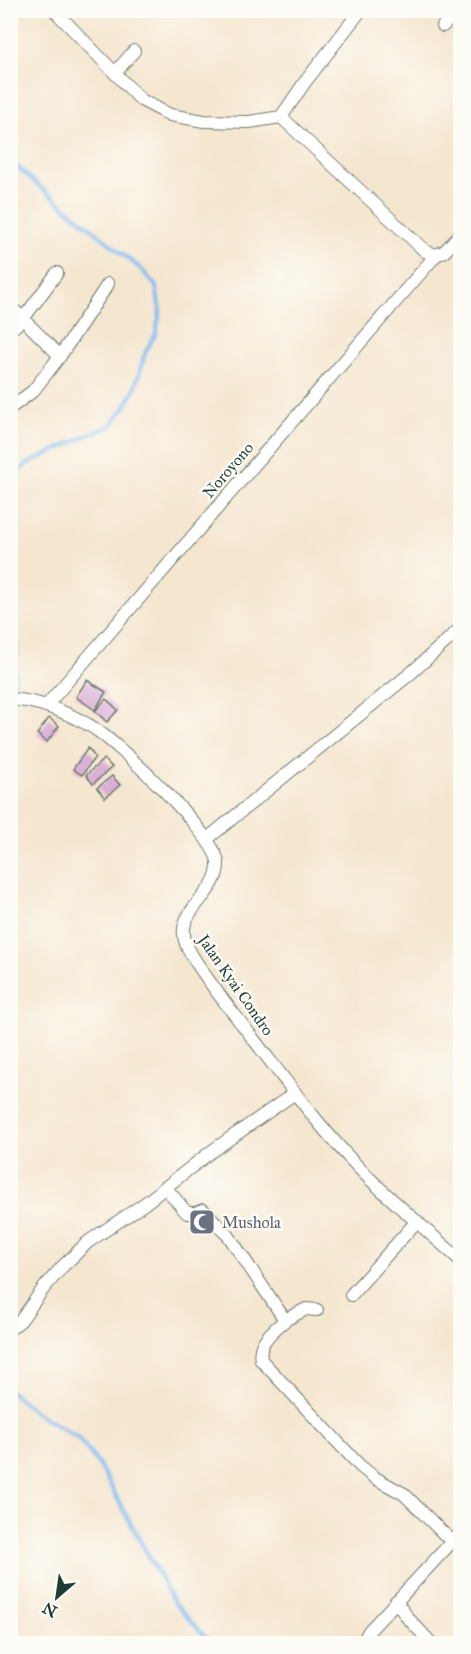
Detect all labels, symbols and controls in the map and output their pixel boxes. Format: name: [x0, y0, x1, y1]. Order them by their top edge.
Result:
street label: Noroyono: [199, 438, 257, 502]
street label: Jalan Kyai Condro: [192, 929, 278, 1040]
mosque icon: Mushola: [187, 1207, 217, 1237]
place label: Mushola: [222, 1213, 281, 1232]
north arrow: [27, 1567, 87, 1627]
text: N: [39, 1598, 61, 1621]

